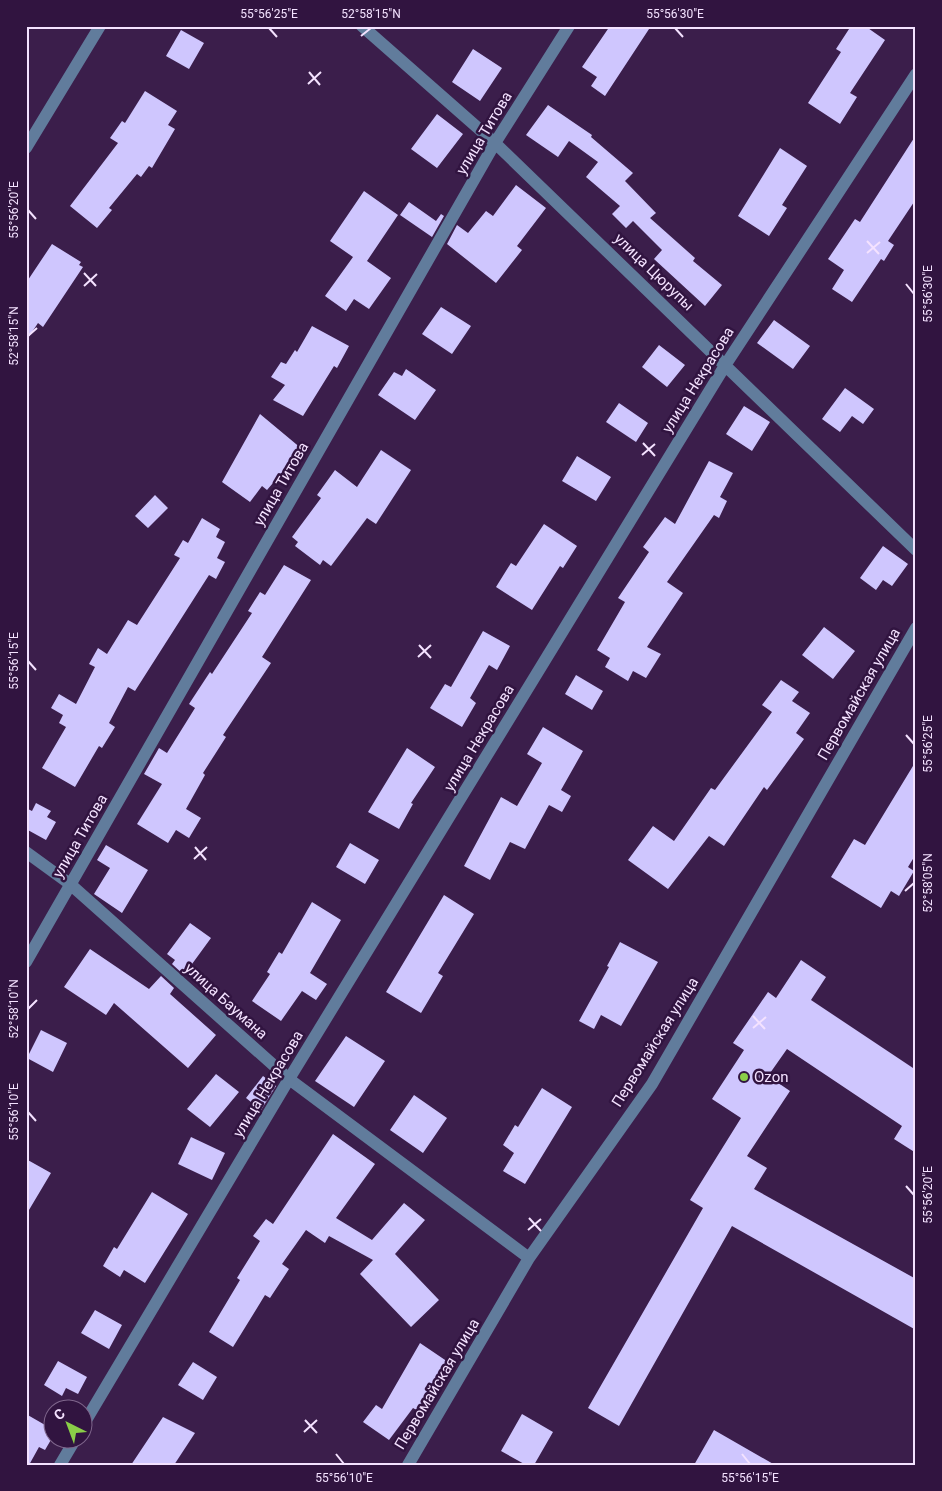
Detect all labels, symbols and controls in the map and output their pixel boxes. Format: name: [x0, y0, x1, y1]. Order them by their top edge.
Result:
text: 55°56'25"E: [240, 7, 298, 21]
text: 52°58'15"N: [341, 7, 401, 21]
text: 55°56'30"E: [646, 7, 704, 21]
street label: улица Титова: [452, 88, 516, 178]
text: 55°56'20"E: [7, 181, 21, 239]
street label: улица Цюрупы: [610, 229, 698, 315]
text: 55°56'30"E: [921, 265, 935, 323]
text: 52°58'15"N: [7, 306, 21, 366]
street label: улица Некрасова: [658, 324, 738, 436]
street label: улица Титова: [250, 439, 312, 529]
street label: Первомайская улица: [814, 625, 904, 763]
text: 55°56'15"E: [7, 632, 21, 690]
street label: улица Некрасова: [440, 681, 518, 795]
text: 55°56'25"E: [921, 715, 935, 773]
street label: улица Титова: [49, 791, 111, 881]
text: 52°58'05"N: [921, 853, 935, 913]
street label: улица Баумана: [181, 959, 271, 1043]
street label: Первомайская улица: [608, 974, 702, 1110]
text: 52°58'10"N: [7, 979, 21, 1039]
street label: улица Некрасова: [229, 1027, 307, 1141]
place label: Ozon: [754, 1068, 788, 1086]
marker: Ozon: [738, 1071, 750, 1083]
text: 55°56'10"E: [7, 1083, 21, 1141]
text: 55°56'20"E: [921, 1166, 935, 1224]
street label: Первомайская улица: [391, 1315, 483, 1453]
north arrow: [42, 1398, 92, 1448]
text: С: [51, 1405, 68, 1423]
text: 55°56'10"E: [315, 1471, 373, 1485]
text: 55°56'15"E: [721, 1471, 779, 1485]

